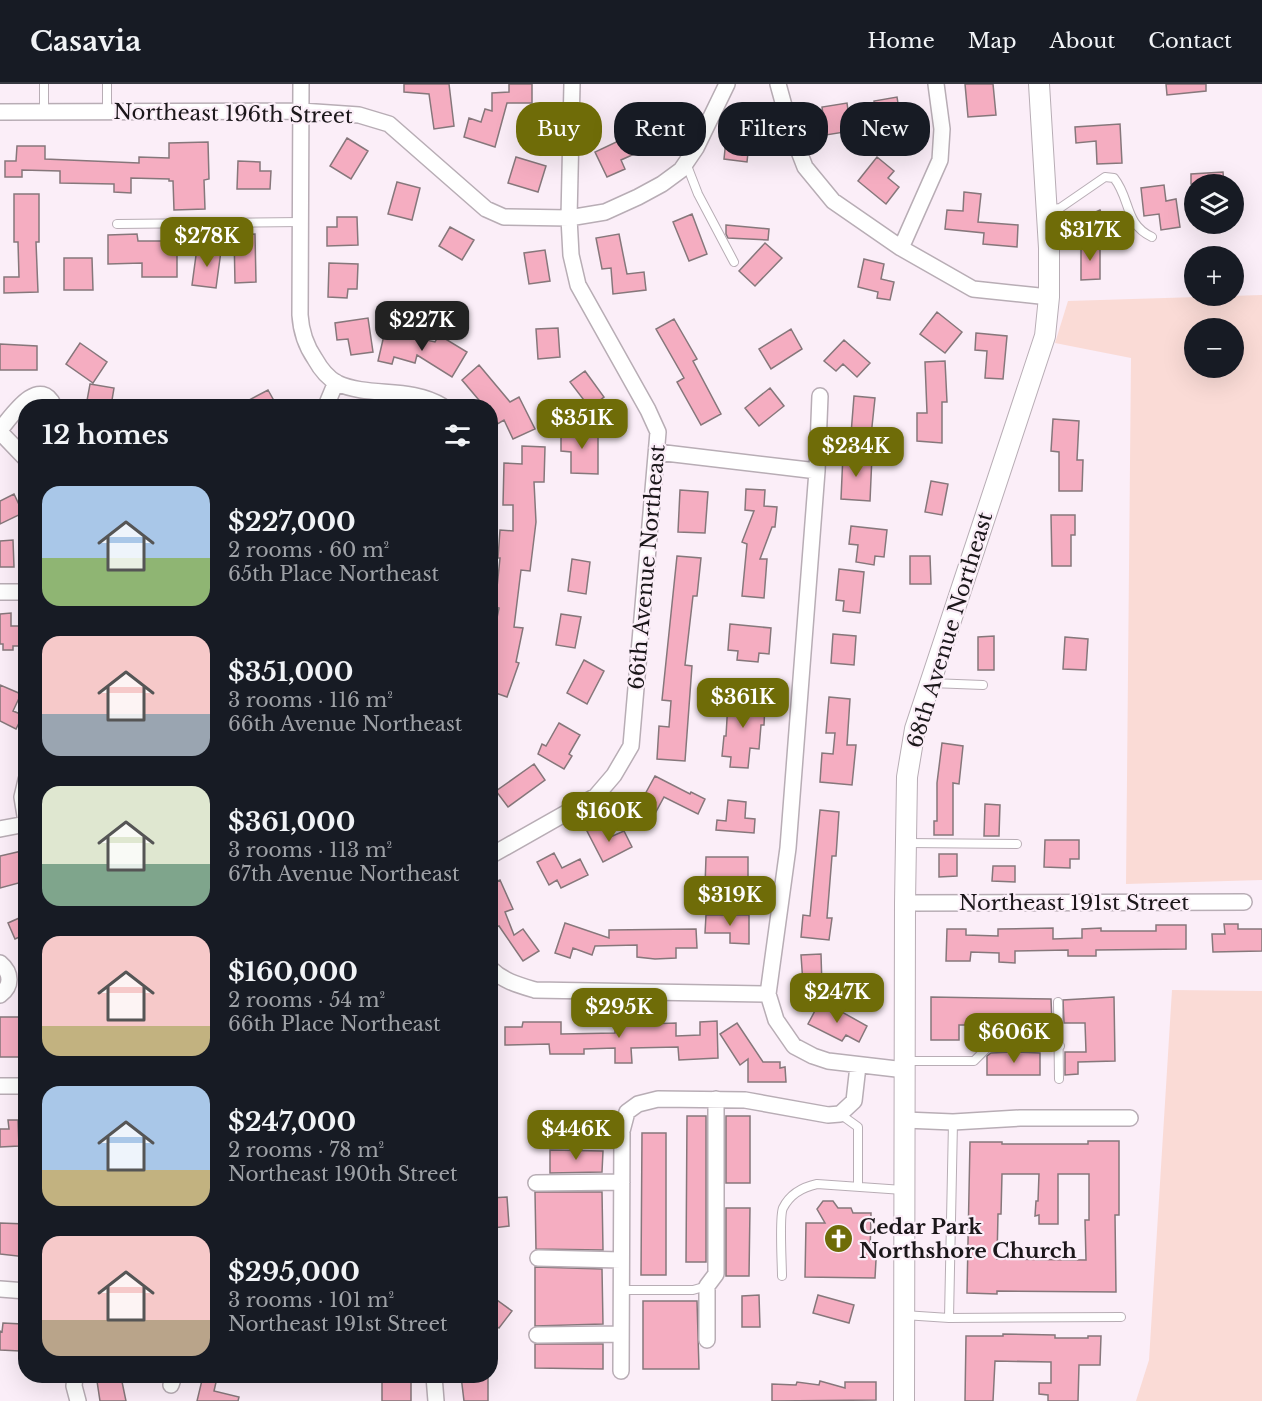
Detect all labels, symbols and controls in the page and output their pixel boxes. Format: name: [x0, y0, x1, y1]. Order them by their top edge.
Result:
text: Casavia: [30, 24, 141, 59]
text: Home: [868, 28, 935, 54]
text: Map: [968, 28, 1016, 54]
text: About: [1049, 28, 1115, 54]
text: Contact: [1148, 28, 1232, 54]
street label: Northeast 196th Street: [113, 99, 353, 129]
chip: Buy: [516, 102, 602, 156]
chip: Rent: [614, 102, 706, 156]
chip: Filters: [718, 102, 828, 156]
chip: New: [840, 102, 930, 156]
map controls: [1184, 174, 1244, 378]
button: layers: [1184, 174, 1244, 234]
pin: $317K: [1048, 211, 1132, 262]
pin: $278K: [165, 217, 249, 268]
text: $317K: [1059, 218, 1121, 242]
text: $278K: [174, 224, 240, 248]
button: +: [1184, 246, 1244, 306]
pin: $227K: [380, 301, 464, 352]
text: $227K: [389, 308, 455, 332]
button: −: [1184, 318, 1244, 378]
pin: $351K: [540, 399, 624, 450]
text: $351K: [551, 406, 613, 430]
text: 12 homes: [42, 419, 169, 451]
icon: filters: [441, 419, 474, 452]
pin: $234K: [814, 427, 898, 478]
text: $234K: [822, 434, 890, 458]
street label: 66th Avenue Northeast: [623, 443, 671, 691]
text: $227,000: [228, 506, 356, 538]
street label: 68th Avenue Northeast: [902, 509, 998, 751]
icon: home: [90, 510, 162, 582]
text: 2 rooms · 60 m²: [228, 538, 389, 562]
text: 65th Place Northeast: [228, 562, 439, 586]
text: $351,000: [228, 656, 353, 688]
icon: home: [90, 660, 162, 732]
pin: $361K: [701, 678, 785, 729]
text: $361K: [711, 685, 775, 709]
text: 3 rooms · 116 m²: [228, 688, 393, 712]
text: 66th Avenue Northeast: [228, 712, 462, 736]
pin: $160K: [567, 792, 651, 843]
text: $160K: [576, 799, 642, 823]
text: $361,000: [228, 806, 355, 838]
icon: home: [90, 810, 162, 882]
text: 3 rooms · 113 m²: [228, 838, 392, 862]
text: 67th Avenue Northeast: [228, 862, 460, 886]
pin: $319K: [688, 876, 772, 927]
text: $319K: [698, 883, 762, 907]
street label: Northeast 191st Street: [959, 890, 1189, 916]
text: $160,000: [228, 956, 358, 988]
icon: home: [90, 960, 162, 1032]
pin: $247K: [795, 973, 879, 1024]
text: $247K: [804, 980, 870, 1004]
text: 2 rooms · 54 m²: [228, 988, 385, 1012]
pin: $295K: [577, 988, 661, 1039]
text: $295K: [585, 995, 653, 1019]
text: 66th Place Northeast: [228, 1012, 441, 1036]
pin: $606K: [972, 1013, 1056, 1064]
text: $606K: [978, 1020, 1050, 1044]
text: $247,000: [228, 1106, 356, 1138]
icon: home: [90, 1110, 162, 1182]
pin: $446K: [534, 1110, 618, 1161]
text: $446K: [541, 1117, 611, 1141]
text: 2 rooms · 78 m²: [228, 1138, 384, 1162]
text: Northeast 190th Street: [228, 1162, 458, 1186]
place label: Cedar Park Northshore Church: [859, 1214, 1077, 1264]
church icon: Cedar Park Northshore Church: [822, 1223, 854, 1255]
text: $295,000: [228, 1256, 360, 1288]
icon: home: [90, 1260, 162, 1332]
text: 3 rooms · 101 m²: [228, 1288, 394, 1312]
text: Northeast 191st Street: [228, 1312, 448, 1336]

